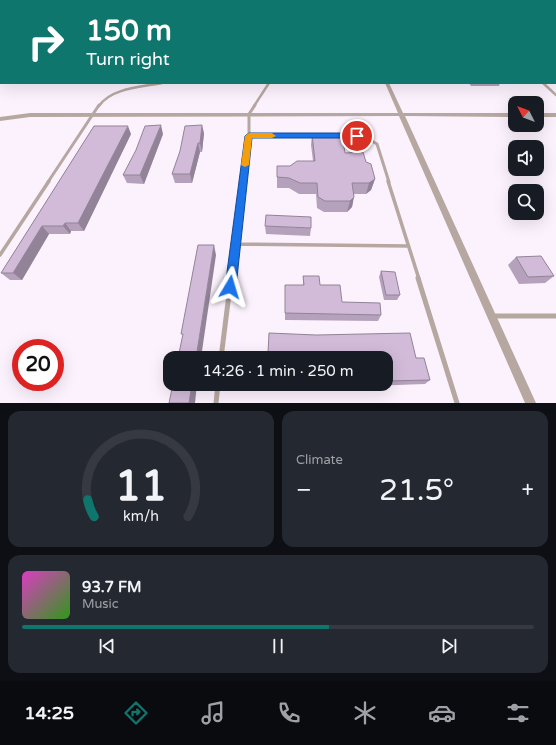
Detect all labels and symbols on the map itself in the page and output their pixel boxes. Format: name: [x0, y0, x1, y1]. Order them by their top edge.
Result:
north arrow: [508, 96, 544, 132]
pin: [340, 119, 374, 153]
position arrow: [209, 266, 251, 308]
speed limit sign: 20: [12, 339, 64, 391]

